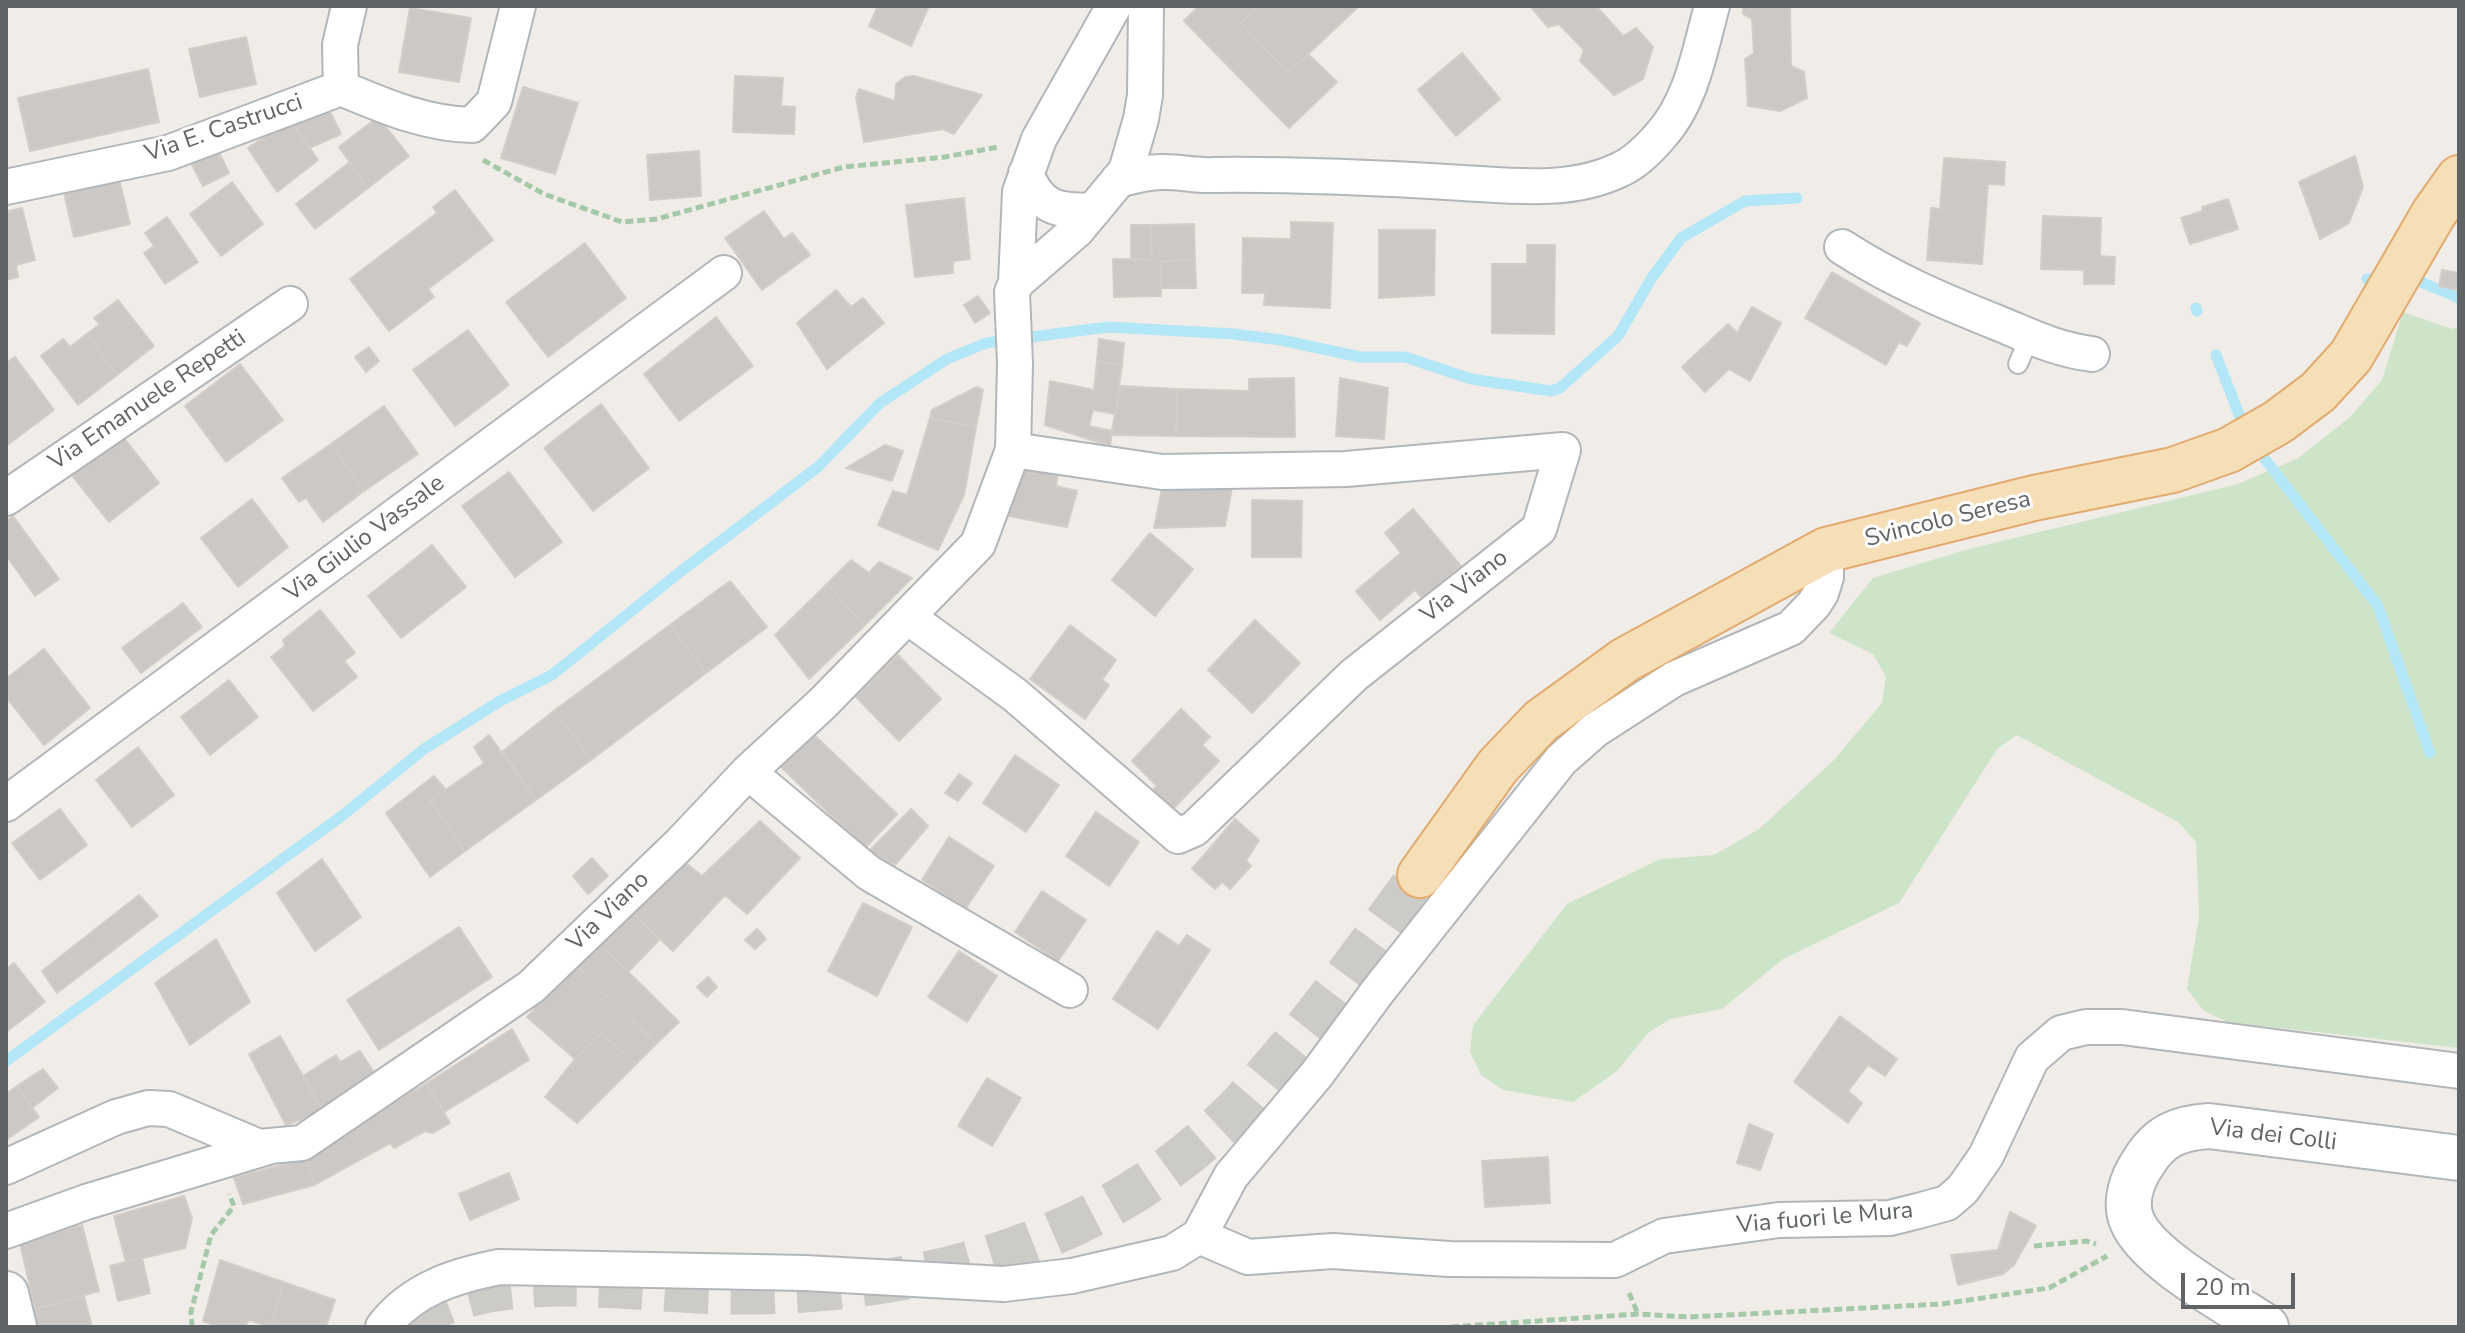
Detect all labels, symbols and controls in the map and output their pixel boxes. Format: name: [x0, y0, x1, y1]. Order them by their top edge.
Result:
street label: Via E. Castrucci: [141, 89, 307, 169]
street label: Via Emanuele Repetti: [44, 324, 252, 478]
street label: Via Giulio Vassale: [279, 469, 451, 609]
street label: Svincolo Seresa: [1862, 485, 2034, 555]
street label: Via Viano: [1416, 544, 1514, 630]
street label: Via Viano: [562, 866, 656, 958]
street label: Via dei Colli: [2208, 1114, 2338, 1158]
street label: Via fuori le Mura: [1735, 1197, 1915, 1241]
scale bar: [2185, 1257, 2299, 1307]
text: 20 m: [2195, 1271, 2251, 1303]

